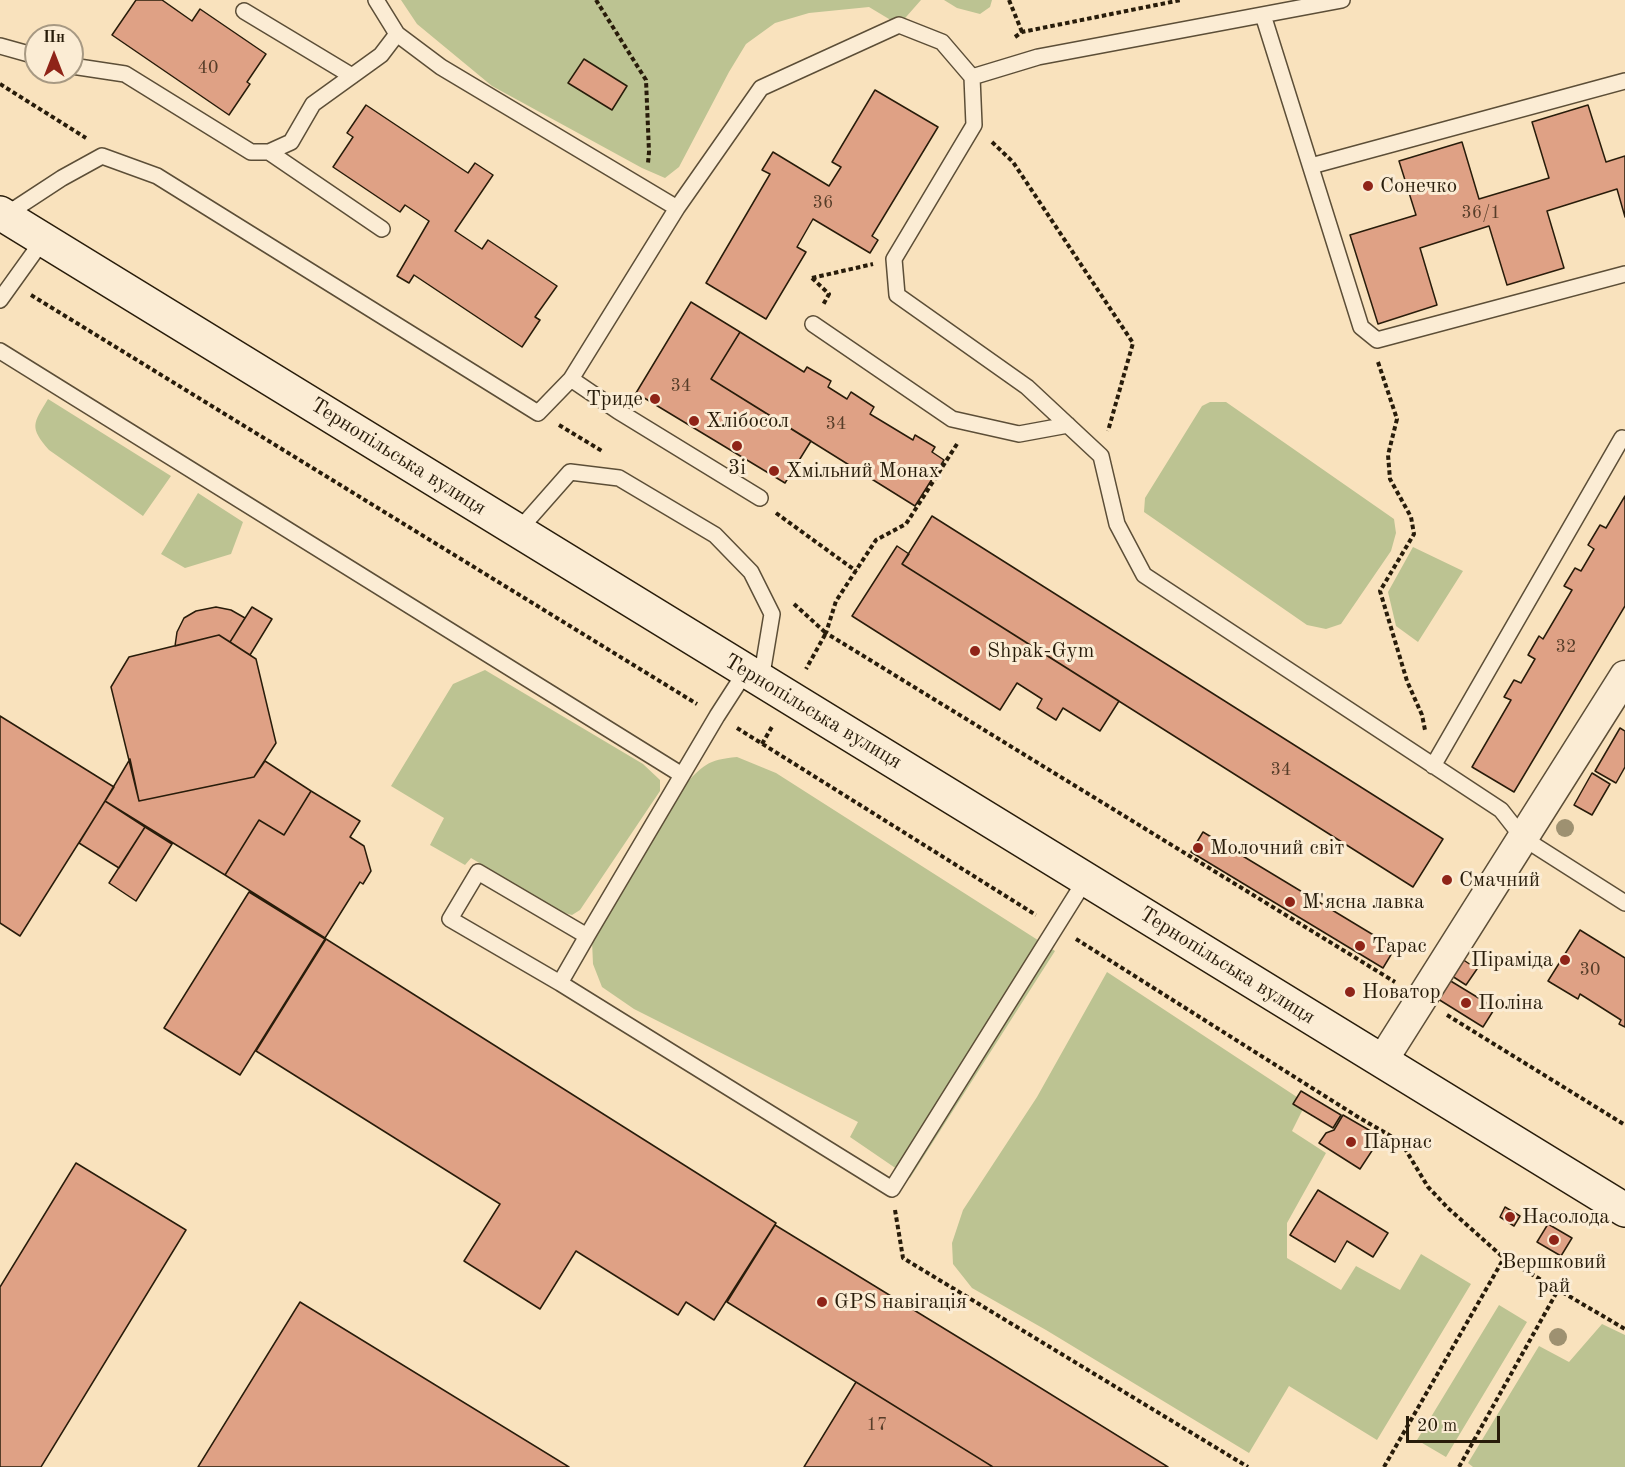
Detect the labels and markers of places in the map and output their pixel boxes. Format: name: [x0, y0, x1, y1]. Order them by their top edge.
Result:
place label: Сонечко: [1380, 173, 1457, 199]
marker: Сонечко: [1361, 179, 1375, 193]
place label: Триде: [586, 386, 643, 412]
marker: Триде: [648, 392, 662, 406]
place label: Хлібосол: [706, 408, 789, 434]
marker: Хлібосол: [687, 414, 701, 428]
marker: 3і: [730, 439, 744, 453]
place label: 3і: [728, 455, 746, 481]
place label: Хмільний Монах: [786, 458, 940, 484]
marker: Хмільний Монах: [767, 464, 781, 478]
place label: Shpak-Gym: [987, 638, 1094, 664]
marker: Shpak-Gym: [968, 644, 982, 658]
place label: Молочний світ: [1210, 835, 1344, 861]
marker: Молочний світ: [1191, 841, 1205, 855]
place label: Смачний: [1459, 867, 1540, 893]
marker: Смачний: [1440, 873, 1454, 887]
place label: М'ясна лавка: [1302, 889, 1424, 915]
marker: М'ясна лавка: [1283, 895, 1297, 909]
place label: Тарас: [1372, 933, 1427, 959]
marker: Тарас: [1353, 939, 1367, 953]
place label: Піраміда: [1471, 947, 1553, 973]
marker: Піраміда: [1558, 953, 1572, 967]
place label: Новатор: [1362, 979, 1441, 1005]
marker: Новатор: [1343, 985, 1357, 999]
place label: Поліна: [1478, 990, 1543, 1016]
marker: Поліна: [1459, 996, 1473, 1010]
place label: Парнас: [1363, 1129, 1432, 1155]
marker: Парнас: [1344, 1135, 1358, 1149]
place label: Насолода: [1522, 1204, 1610, 1230]
marker: Насолода: [1503, 1210, 1517, 1224]
marker: Вершковий рай: [1547, 1233, 1561, 1247]
place label: Вершковий рай: [1502, 1249, 1606, 1299]
place label: GPS навігація: [834, 1289, 967, 1315]
marker: GPS навігація: [815, 1295, 829, 1309]

